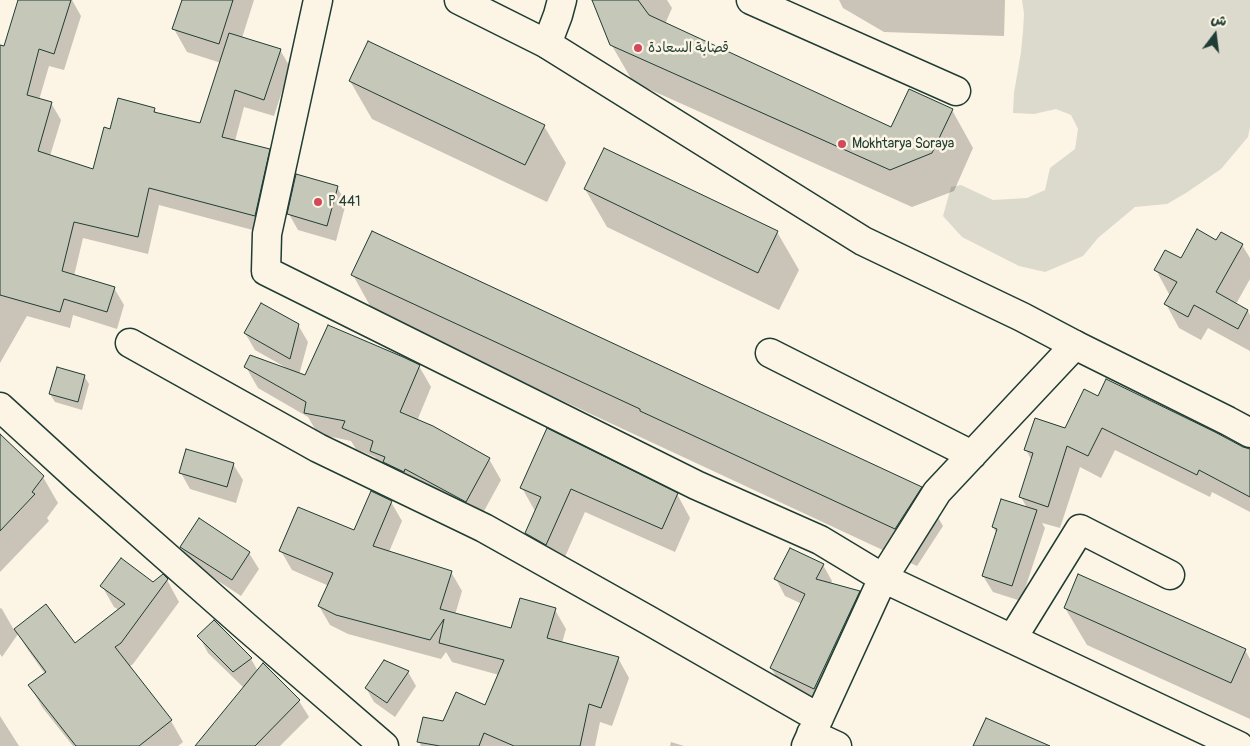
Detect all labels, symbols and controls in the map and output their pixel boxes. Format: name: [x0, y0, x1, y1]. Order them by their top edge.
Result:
north arrow: [1190, 10, 1240, 60]
text: ش: [1209, 10, 1229, 30]
place label: قصابة السعادة: [648, 40, 729, 56]
marker: قصابة السعادة: [632, 42, 644, 54]
place label: Mokhtarya Soraya: [852, 136, 954, 152]
marker: Mokhtarya Soraya: [836, 138, 848, 150]
place label: P 441: [328, 194, 360, 210]
marker: P 441: [312, 196, 324, 208]

